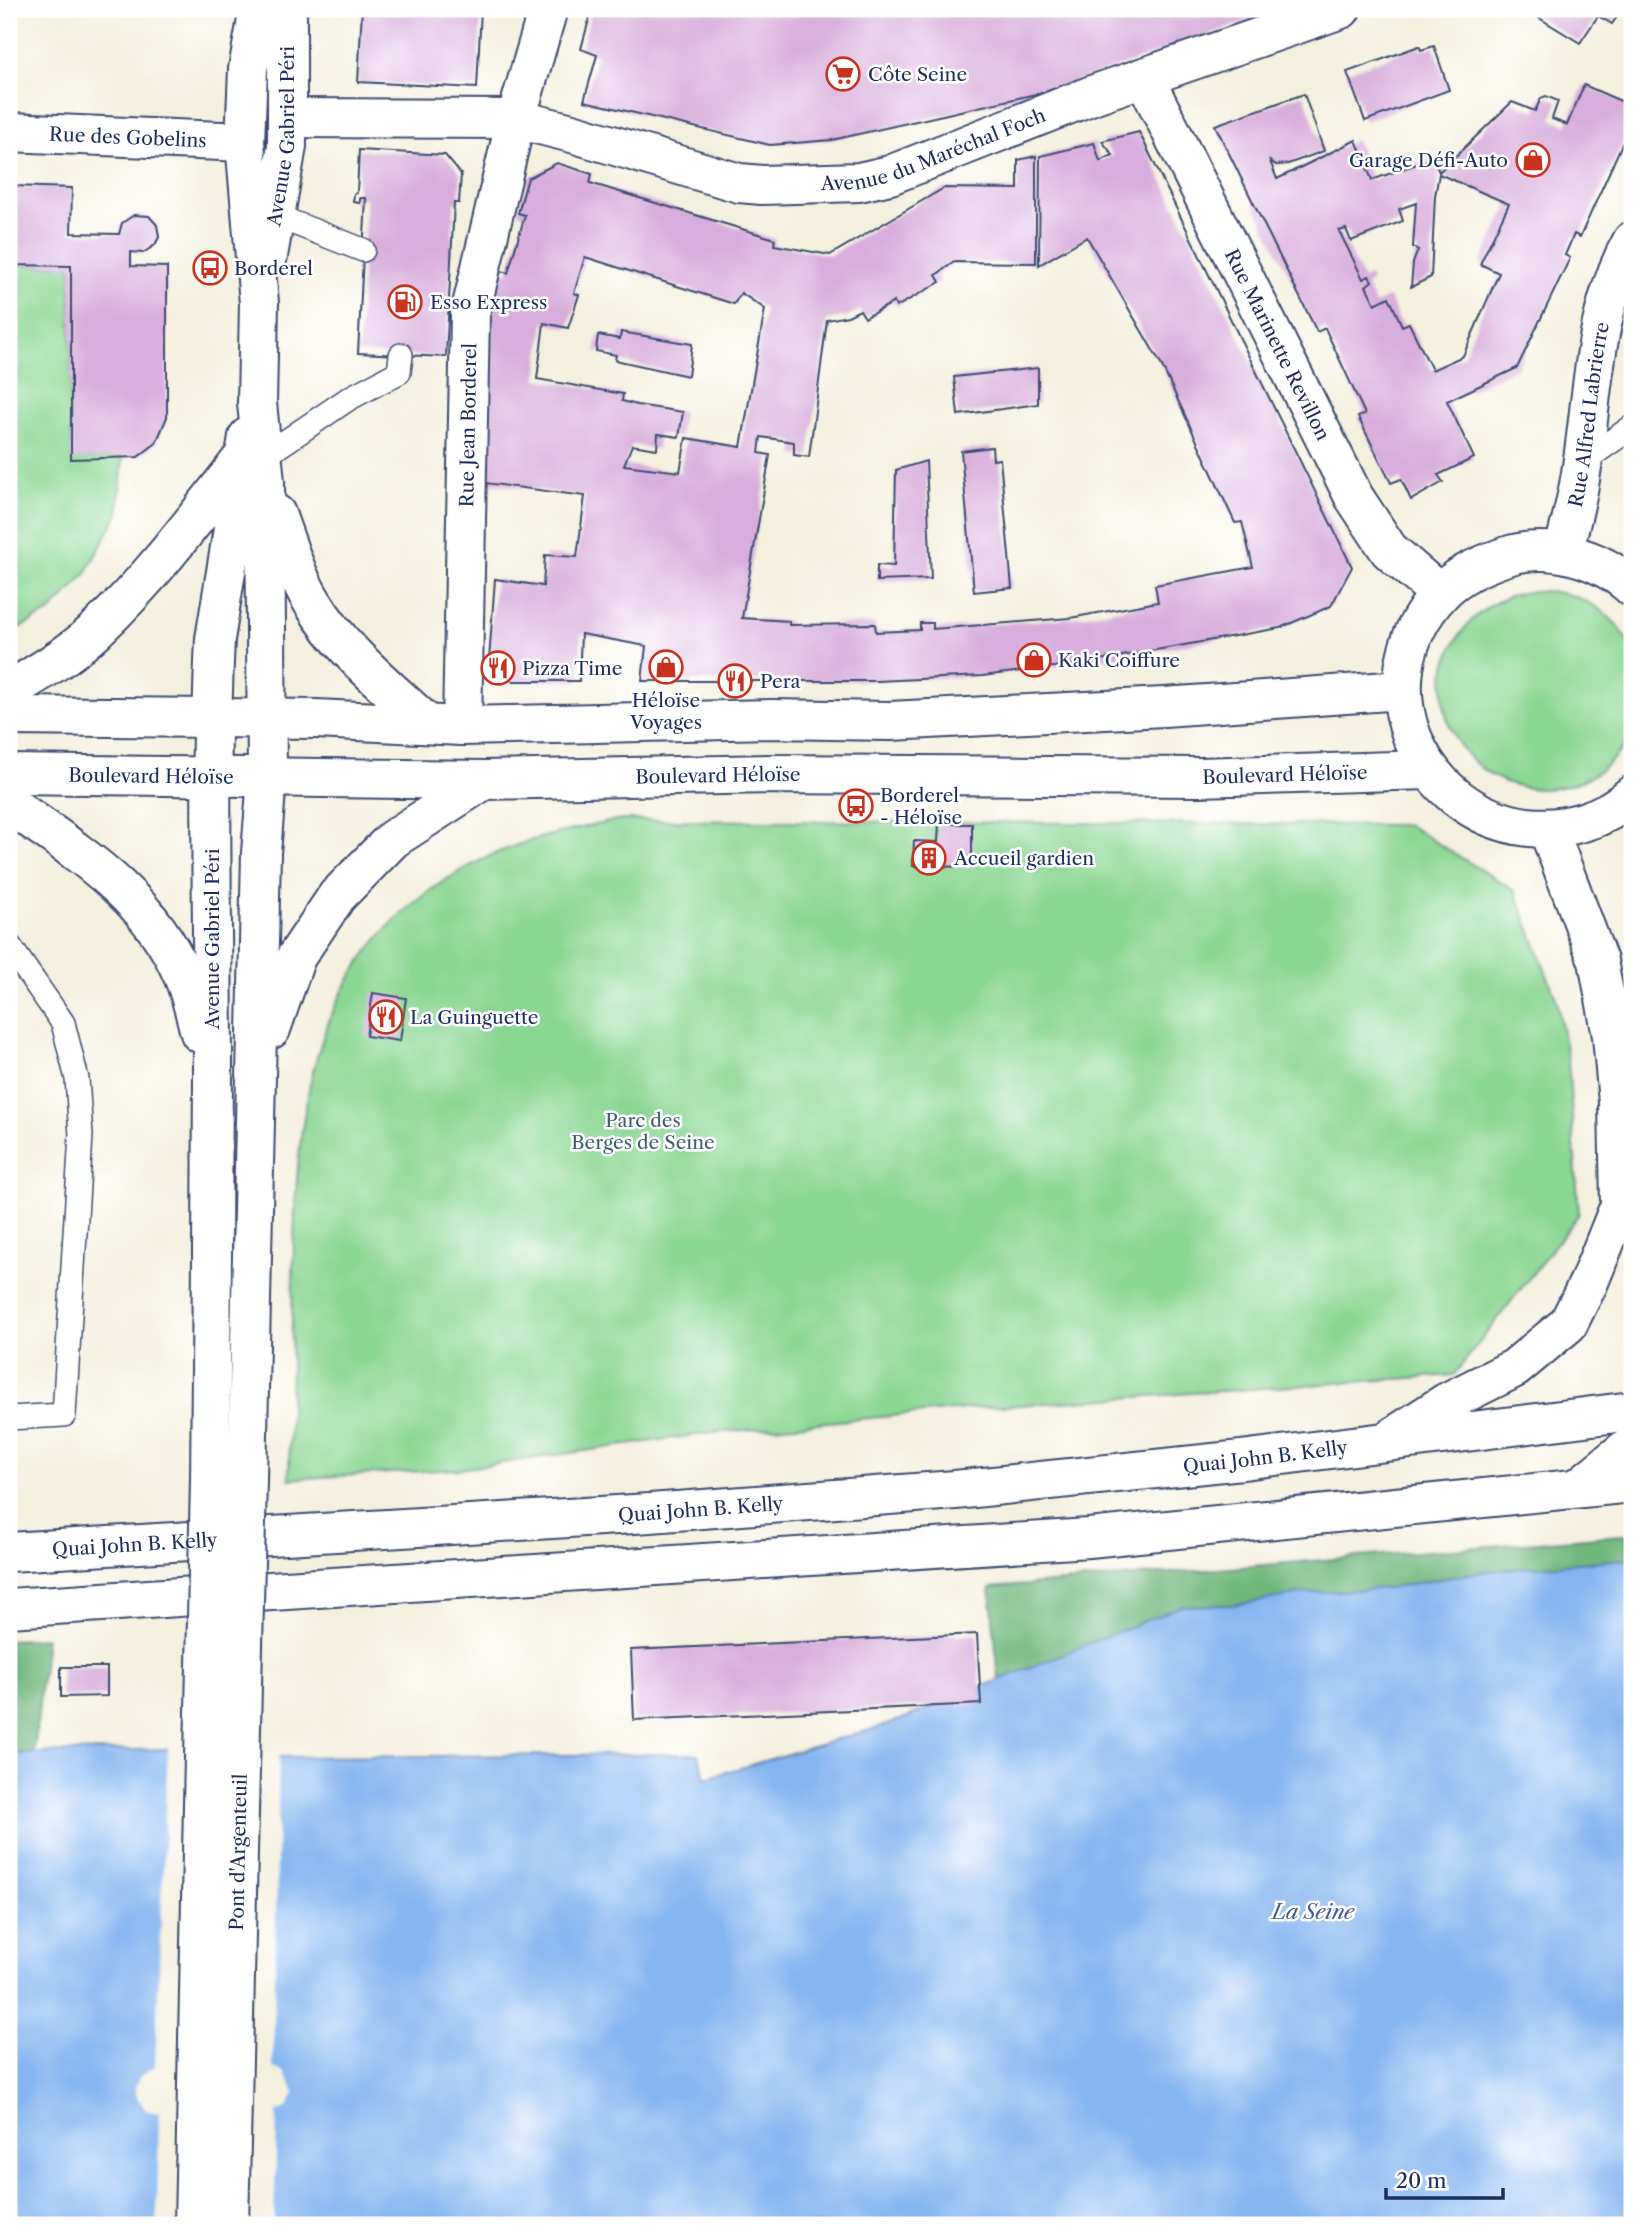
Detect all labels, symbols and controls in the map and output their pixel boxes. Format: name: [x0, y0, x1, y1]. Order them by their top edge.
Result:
street label: Avenue Gabriel Péri: [262, 46, 299, 229]
supermarket icon: Côte Seine: [824, 55, 862, 93]
place label: Côte Seine: [868, 63, 967, 86]
street label: Avenue du Maréchal Foch: [819, 103, 1049, 195]
street label: Rue des Gobelins: [49, 122, 207, 152]
shop icon: Garage Défi-Auto: [1514, 141, 1552, 179]
place label: Garage Défi-Auto: [1349, 149, 1508, 172]
street label: Rue Marinette Revillon: [1220, 245, 1335, 444]
bus stop icon: Borderel: [191, 249, 229, 287]
place label: Borderel: [234, 257, 313, 280]
fuel station icon: Esso Express: [386, 283, 424, 321]
place label: Esso Express: [430, 291, 547, 314]
street label: Rue Alfred Labrierre: [1563, 320, 1614, 509]
street label: Rue Jean Borderel: [455, 342, 481, 507]
shop icon: Kaki Coiffure: [1015, 641, 1053, 679]
shop icon: Héloïse Voyages: [647, 648, 685, 686]
restaurant icon: Pizza Time: [479, 649, 517, 687]
place label: Kaki Coiffure: [1058, 649, 1180, 672]
place label: Pizza Time: [522, 657, 622, 680]
restaurant icon: Pera: [716, 662, 754, 700]
place label: Pera: [760, 670, 801, 693]
place label: Héloïse Voyages: [629, 689, 702, 734]
street label: Boulevard Héloïse: [1202, 760, 1368, 788]
street label: Boulevard Héloïse: [635, 762, 801, 788]
street label: Boulevard Héloïse: [68, 763, 234, 788]
place label: Borderel - Héloïse: [880, 784, 962, 829]
bus stop icon: Borderel - Héloïse: [837, 787, 875, 825]
building icon: Accueil gardien: [910, 839, 948, 877]
place label: Accueil gardien: [953, 847, 1094, 870]
street label: Avenue Gabriel Péri: [201, 848, 224, 1031]
restaurant icon: La Guinguette: [367, 998, 405, 1036]
place label: La Guinguette: [410, 1006, 538, 1029]
park label: Parc des Berges de Seine: [571, 1109, 715, 1154]
street label: Quai John B. Kelly: [1182, 1435, 1349, 1478]
street label: Quai John B. Kelly: [617, 1491, 784, 1526]
street label: Quai John B. Kelly: [51, 1528, 218, 1561]
street label: Pont d'Argenteuil: [225, 1773, 251, 1931]
water label: La Seine: [1270, 1899, 1355, 1924]
scale bar: [1386, 2157, 1503, 2201]
text: 20 m: [1396, 2168, 1447, 2193]

